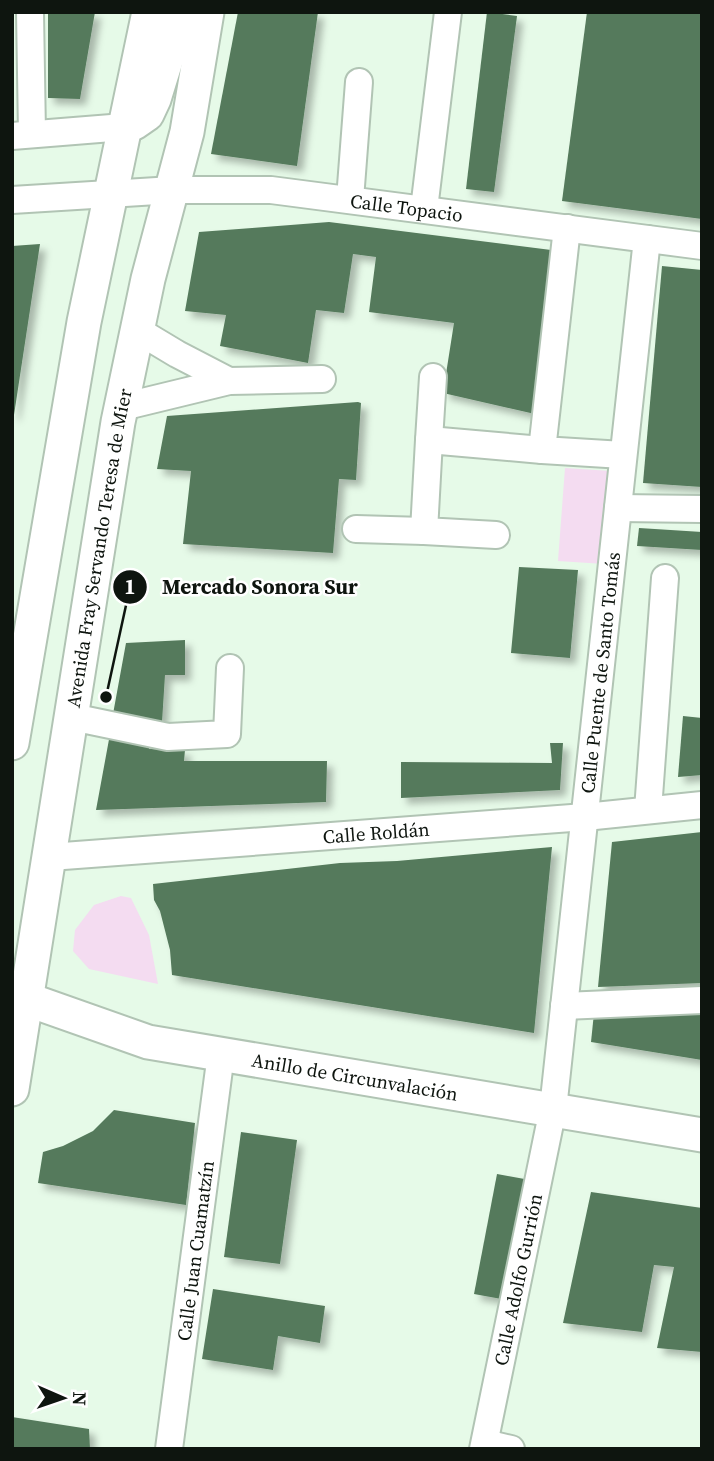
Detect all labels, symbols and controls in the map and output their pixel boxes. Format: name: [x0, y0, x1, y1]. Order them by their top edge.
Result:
street label: Calle Topacio: [349, 187, 464, 228]
street label: Avenida Fray Servando Teresa de Mier: [60, 386, 138, 709]
street label: Calle Puente de Santo Tomás: [574, 551, 626, 795]
callout: Mercado Sonora Sur: [113, 566, 372, 608]
text: 1: [124, 572, 136, 601]
text: Mercado Sonora Sur: [162, 572, 358, 601]
street label: Calle Roldán: [322, 816, 430, 850]
street label: Anillo de Circunvalación: [250, 1047, 460, 1107]
street label: Calle Juan Cuamatzín: [170, 1159, 220, 1342]
street label: Calle Adolfo Gurrión: [487, 1191, 548, 1368]
north arrow: [28, 1363, 98, 1433]
text: N: [67, 1391, 93, 1406]

